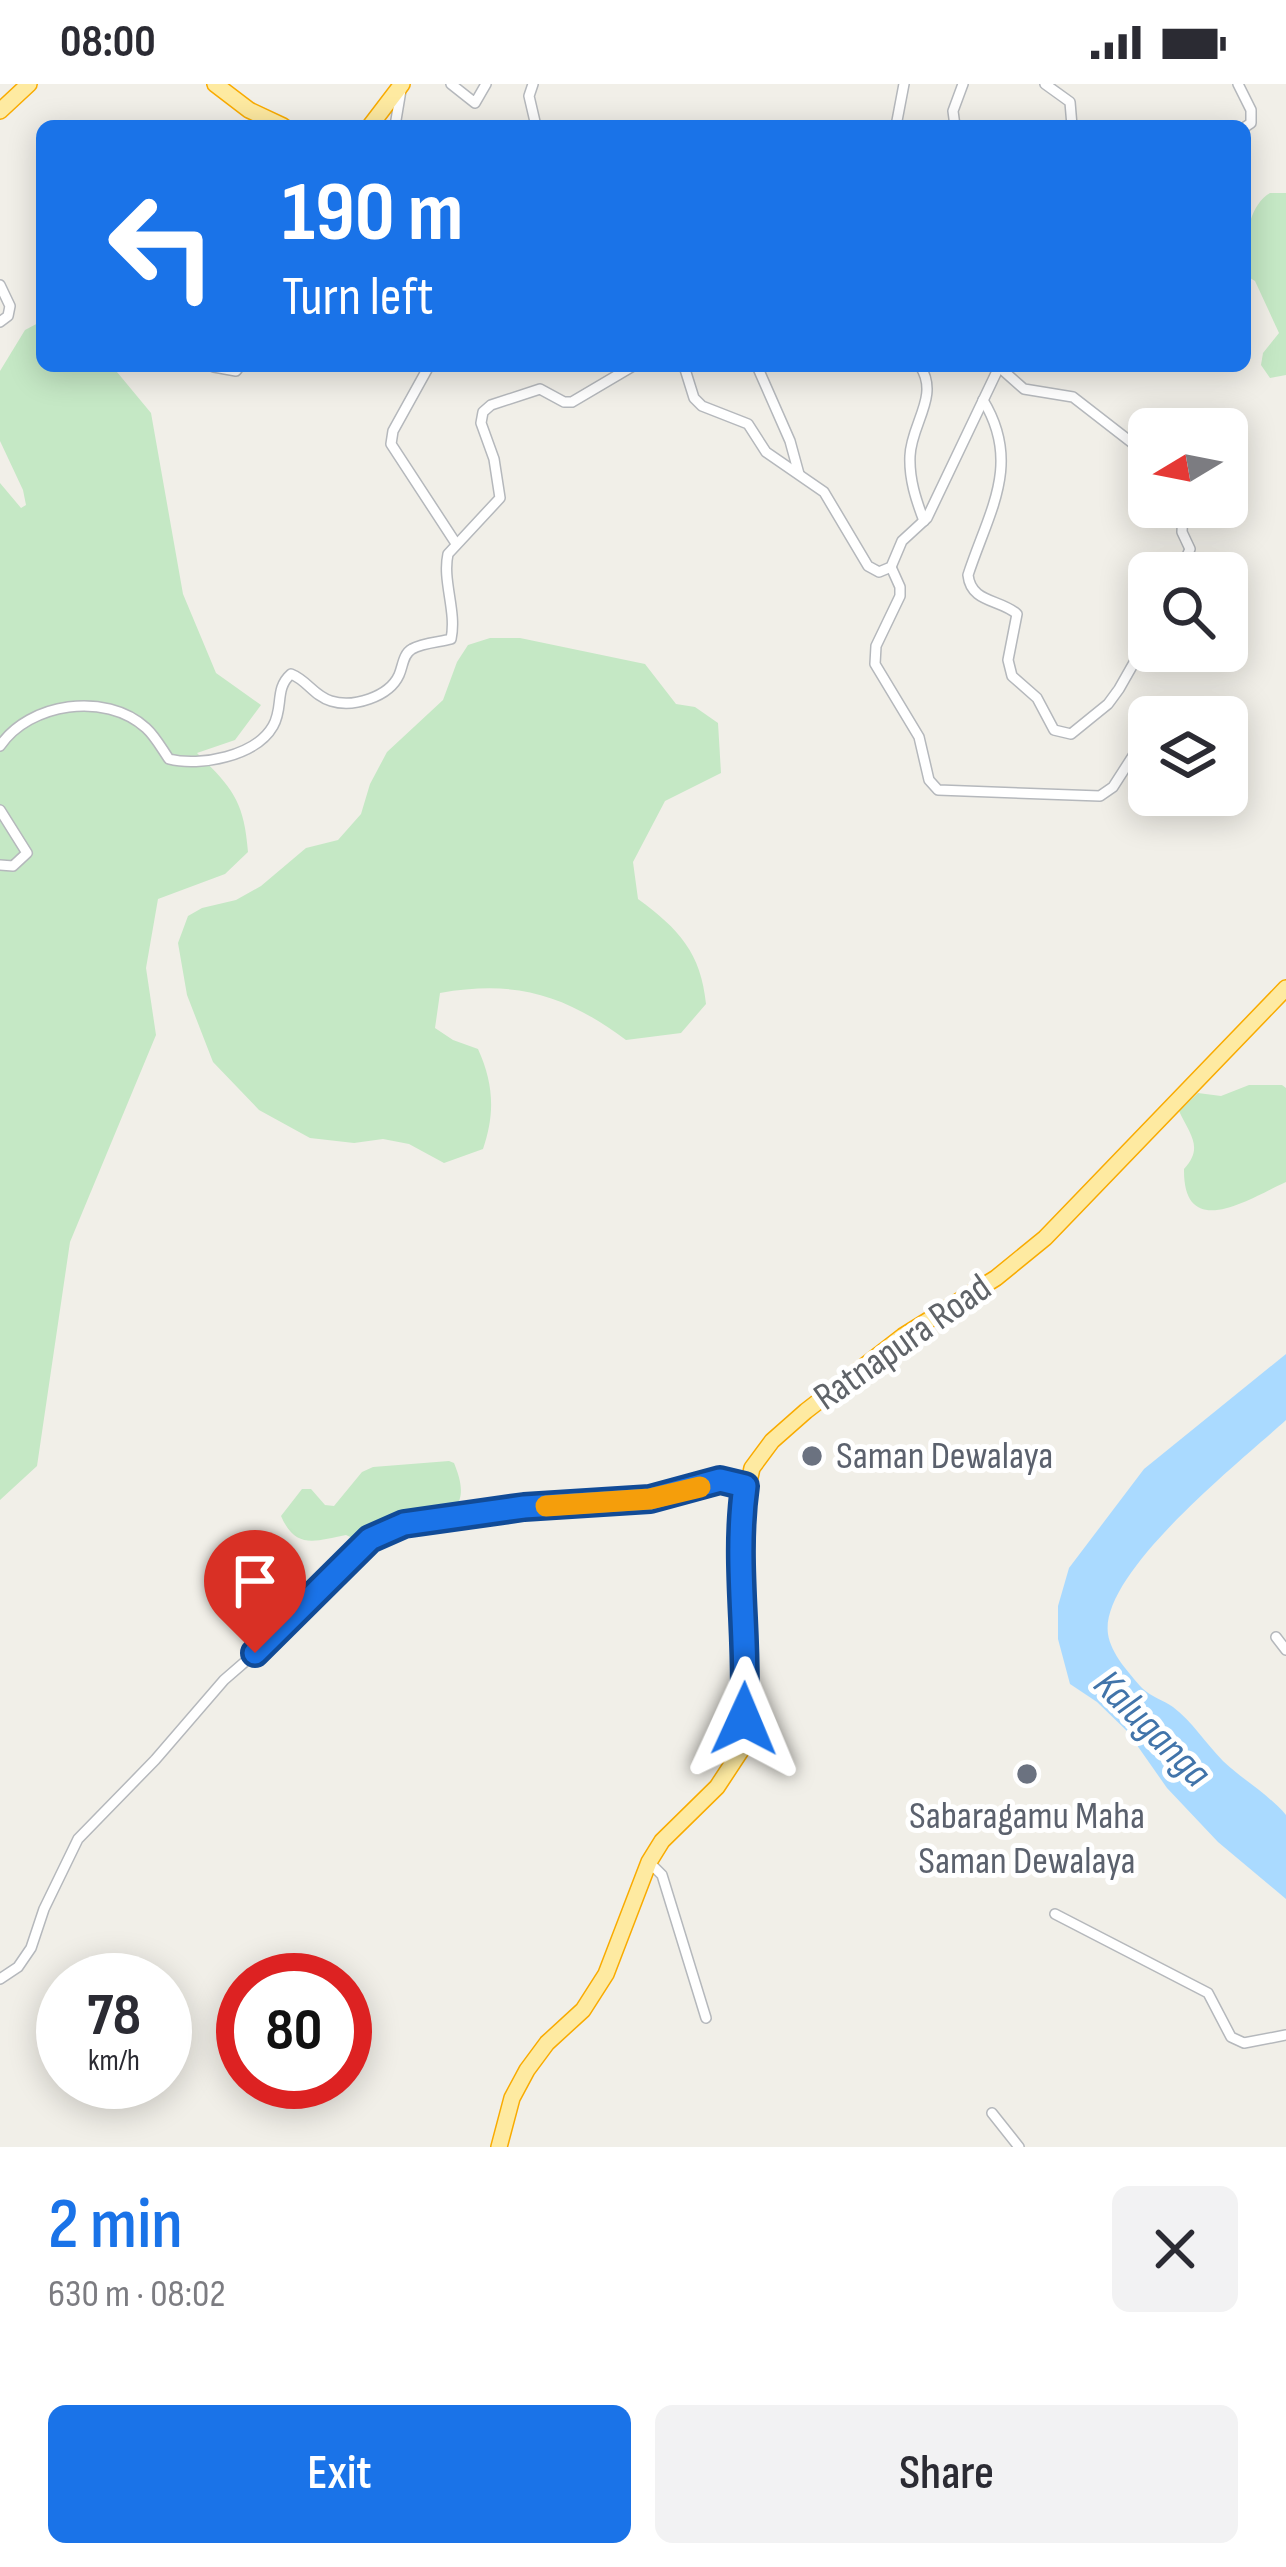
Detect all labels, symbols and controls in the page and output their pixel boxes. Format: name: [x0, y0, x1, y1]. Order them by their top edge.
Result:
text: 08:00: [60, 15, 156, 70]
text: 190 m: [282, 163, 464, 264]
icon: left: [84, 168, 240, 324]
text: Turn left: [282, 265, 434, 330]
north arrow: [1128, 408, 1248, 528]
map controls: [1128, 408, 1248, 816]
button: search: [1128, 552, 1248, 672]
button: layers: [1128, 696, 1248, 816]
street label: Ratnapura Road: [805, 1265, 1001, 1421]
place label: Saman Dewalaya: [836, 1433, 1053, 1480]
marker: Saman Dewalaya: [799, 1443, 825, 1469]
pin: [204, 1530, 306, 1653]
icon: arrive: [222, 1548, 288, 1614]
position arrow: [681, 1656, 807, 1782]
water label: Kaluganga: [1083, 1660, 1221, 1798]
marker: Sabaragamu Maha Saman Dewalaya: [1014, 1761, 1040, 1787]
place label: Sabaragamu Maha Saman Dewalaya: [909, 1793, 1145, 1885]
speed limit sign: 80: [216, 1953, 372, 2109]
text: 78: [87, 1980, 141, 2052]
text: km/h: [88, 2043, 140, 2079]
text: 2 min: [48, 2182, 183, 2269]
button: close: [1112, 2186, 1238, 2312]
text: 630 m · 08:02: [48, 2271, 226, 2318]
button: Exit: [48, 2405, 631, 2543]
button: Share: [655, 2405, 1238, 2543]

